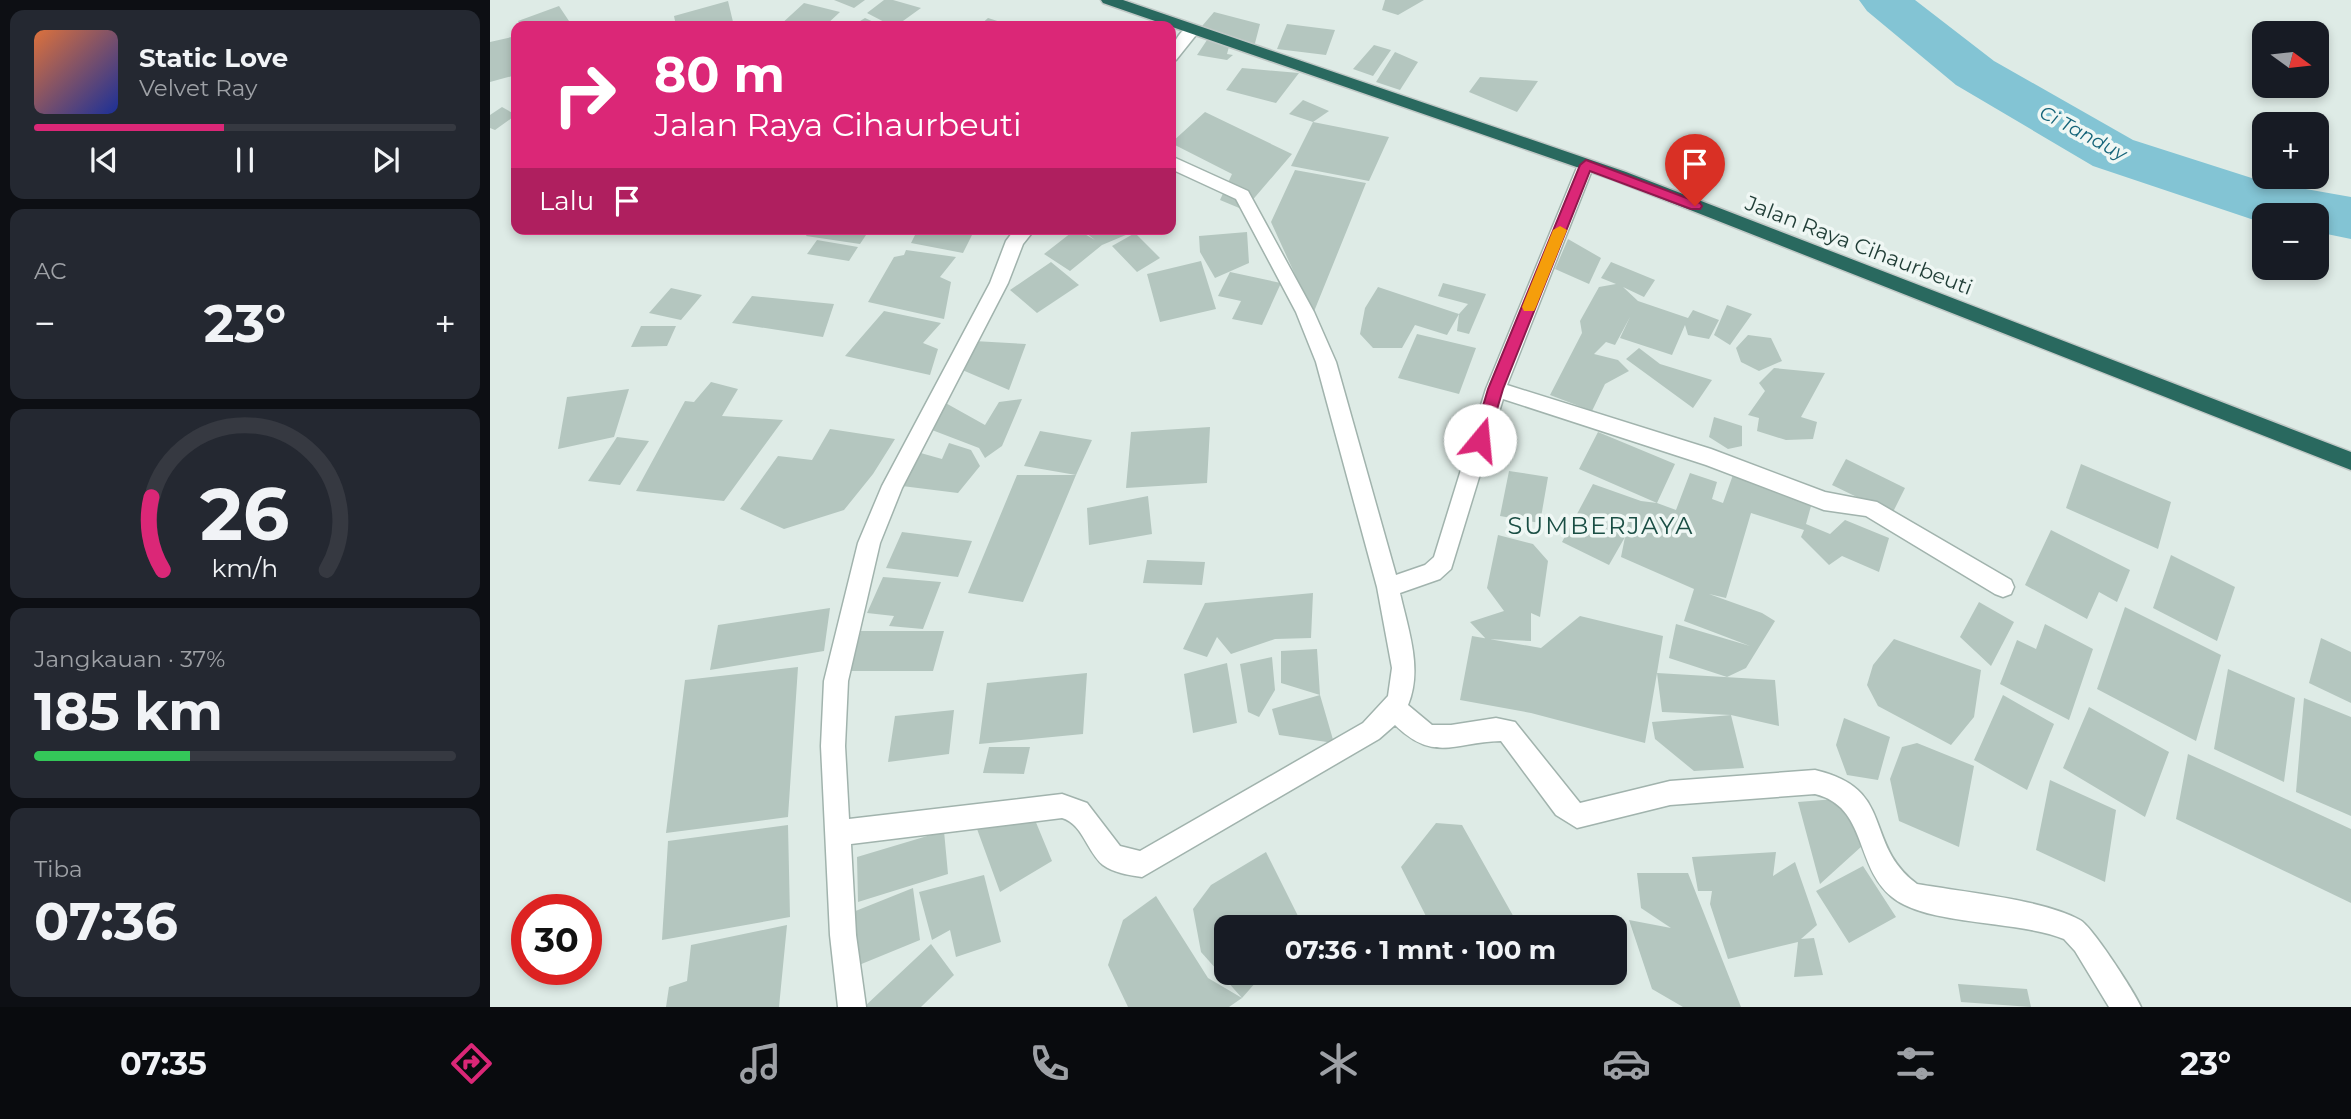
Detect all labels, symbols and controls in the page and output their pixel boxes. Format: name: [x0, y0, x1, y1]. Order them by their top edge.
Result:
north arrow: [2252, 21, 2329, 98]
map controls: [2252, 21, 2329, 280]
text: Static Love: [139, 42, 288, 74]
text: 80 m: [654, 45, 785, 104]
icon: right: [539, 49, 630, 140]
text: Velvet Ray: [139, 74, 257, 102]
water label: Ci Tanduy: [2036, 100, 2132, 166]
text: Jalan Raya Cihaurbeuti: [654, 105, 1022, 144]
button: +: [2252, 112, 2329, 189]
pin: [1665, 134, 1725, 206]
icon: previous: [85, 141, 123, 179]
icon: pause: [226, 141, 264, 179]
icon: next: [367, 141, 405, 179]
icon: arrive: [1676, 145, 1714, 183]
icon: arrive: [608, 182, 646, 220]
text: Lalu: [539, 185, 594, 217]
street label: Jalan Raya Cihaurbeuti: [1741, 190, 1976, 300]
button: −: [2252, 203, 2329, 280]
text: AC: [34, 257, 67, 285]
text: 23°: [204, 292, 286, 355]
text: −: [34, 300, 56, 347]
text: +: [434, 300, 456, 347]
position arrow: [1443, 403, 1517, 477]
text: 26: [200, 470, 290, 558]
district label: SUMBERJAYA: [1507, 511, 1695, 540]
text: km/h: [212, 552, 278, 582]
text: Jangkauan · 37%: [34, 645, 225, 673]
text: 185 km: [34, 680, 223, 743]
text: Tiba: [34, 855, 82, 883]
text: 07:36: [34, 890, 178, 953]
speed limit sign: 30: [511, 894, 602, 985]
text: 07:36 · 1 mnt · 100 m: [1285, 934, 1556, 966]
icon: directions: [447, 1039, 496, 1088]
icon: music: [736, 1039, 785, 1088]
icon: phone: [1025, 1039, 1074, 1088]
icon: climate: [1314, 1039, 1363, 1088]
icon: car: [1602, 1039, 1651, 1088]
icon: filters: [1891, 1039, 1940, 1088]
text: 07:35: [120, 1044, 207, 1083]
text: 23°: [2180, 1044, 2231, 1083]

